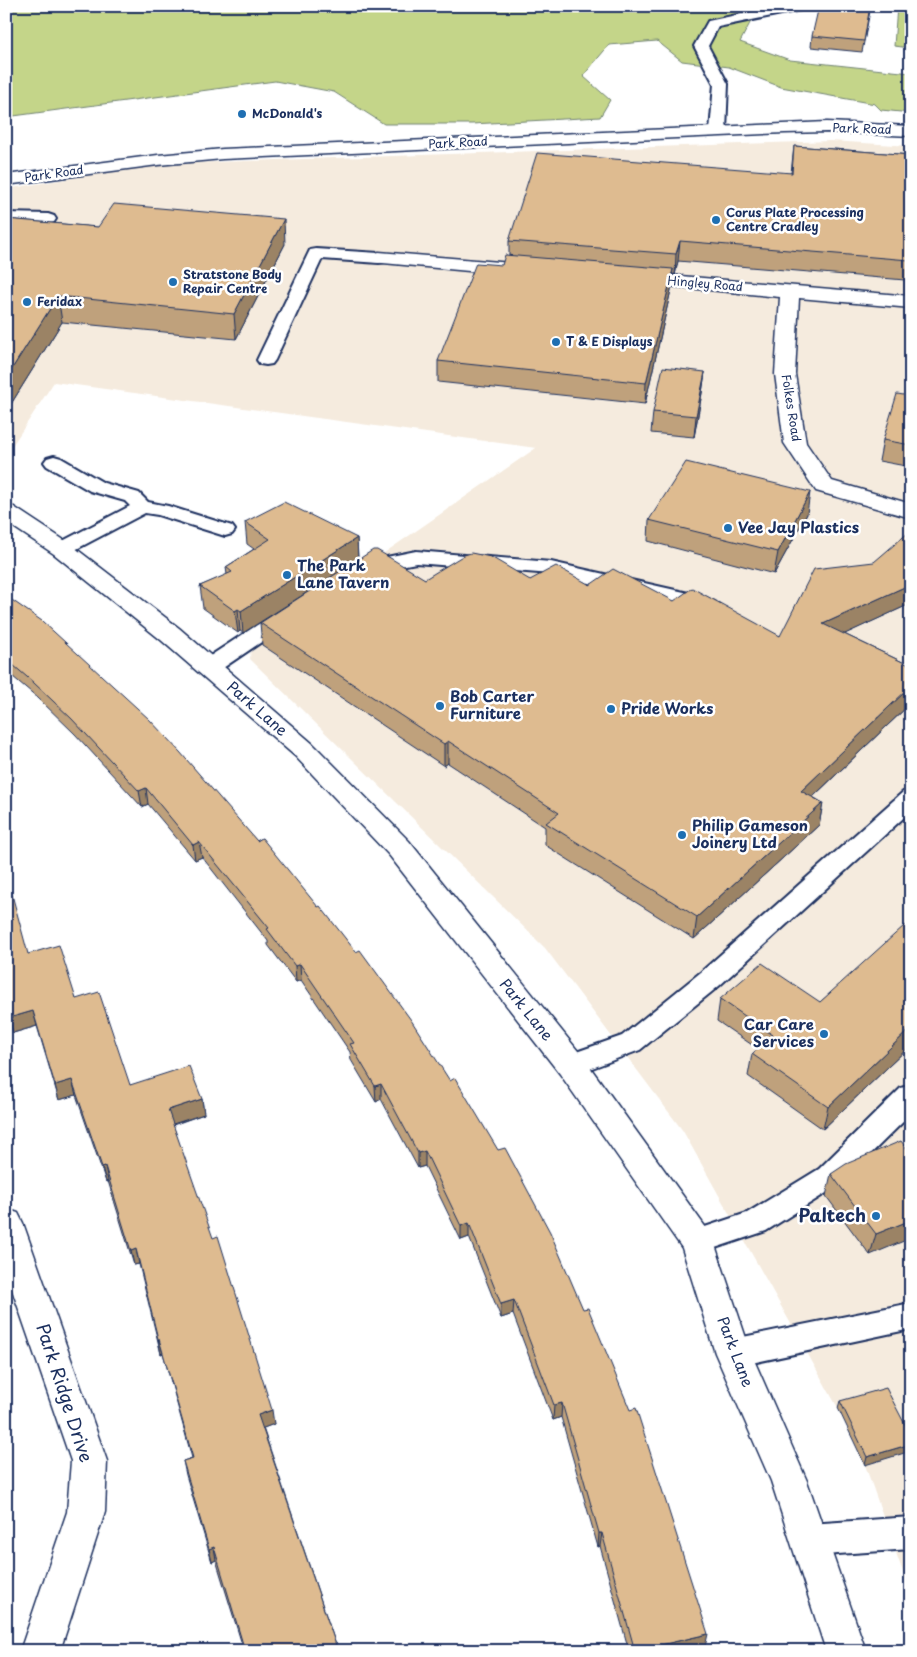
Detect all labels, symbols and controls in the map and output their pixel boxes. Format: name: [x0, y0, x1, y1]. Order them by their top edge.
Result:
place label: McDonald's: [252, 104, 322, 122]
marker: McDonald's: [236, 108, 248, 120]
street label: Park Road: [832, 118, 892, 138]
street label: Park Road: [428, 131, 488, 153]
street label: Park Road: [23, 160, 85, 186]
place label: Corus Plate Processing Centre Cradley: [726, 203, 864, 235]
marker: Corus Plate Processing Centre Cradley: [710, 214, 722, 226]
place label: Stratstone Body Repair Centre: [183, 265, 282, 297]
street label: Hingley Road: [667, 271, 744, 295]
marker: Stratstone Body Repair Centre: [167, 276, 179, 288]
place label: Feridax: [37, 292, 82, 310]
marker: Feridax: [21, 296, 33, 308]
place label: T & E Displays: [566, 332, 653, 350]
marker: T & E Displays: [550, 336, 562, 348]
street label: Folkes Road: [778, 373, 806, 443]
place label: Vee Jay Plastics: [738, 515, 859, 538]
marker: Vee Jay Plastics: [722, 522, 734, 534]
place label: The Park Lane Tavern: [297, 553, 389, 593]
marker: The Park Lane Tavern: [281, 569, 293, 581]
street label: Park Lane: [222, 675, 294, 741]
place label: Bob Carter Furniture: [450, 684, 534, 724]
place label: Pride Works: [621, 696, 713, 719]
marker: Bob Carter Furniture: [434, 700, 446, 712]
marker: Pride Works: [605, 703, 617, 715]
place label: Philip Gameson Joinery Ltd: [692, 813, 808, 853]
marker: Philip Gameson Joinery Ltd: [676, 829, 688, 841]
street label: Park Lane: [495, 973, 559, 1045]
place label: Car Care Services: [744, 1012, 814, 1052]
marker: Car Care Services: [818, 1028, 830, 1040]
place label: Paltech: [798, 1201, 866, 1228]
marker: Paltech: [870, 1210, 882, 1222]
street label: Park Lane: [712, 1313, 760, 1390]
street label: Park Ridge Drive: [30, 1320, 101, 1465]

